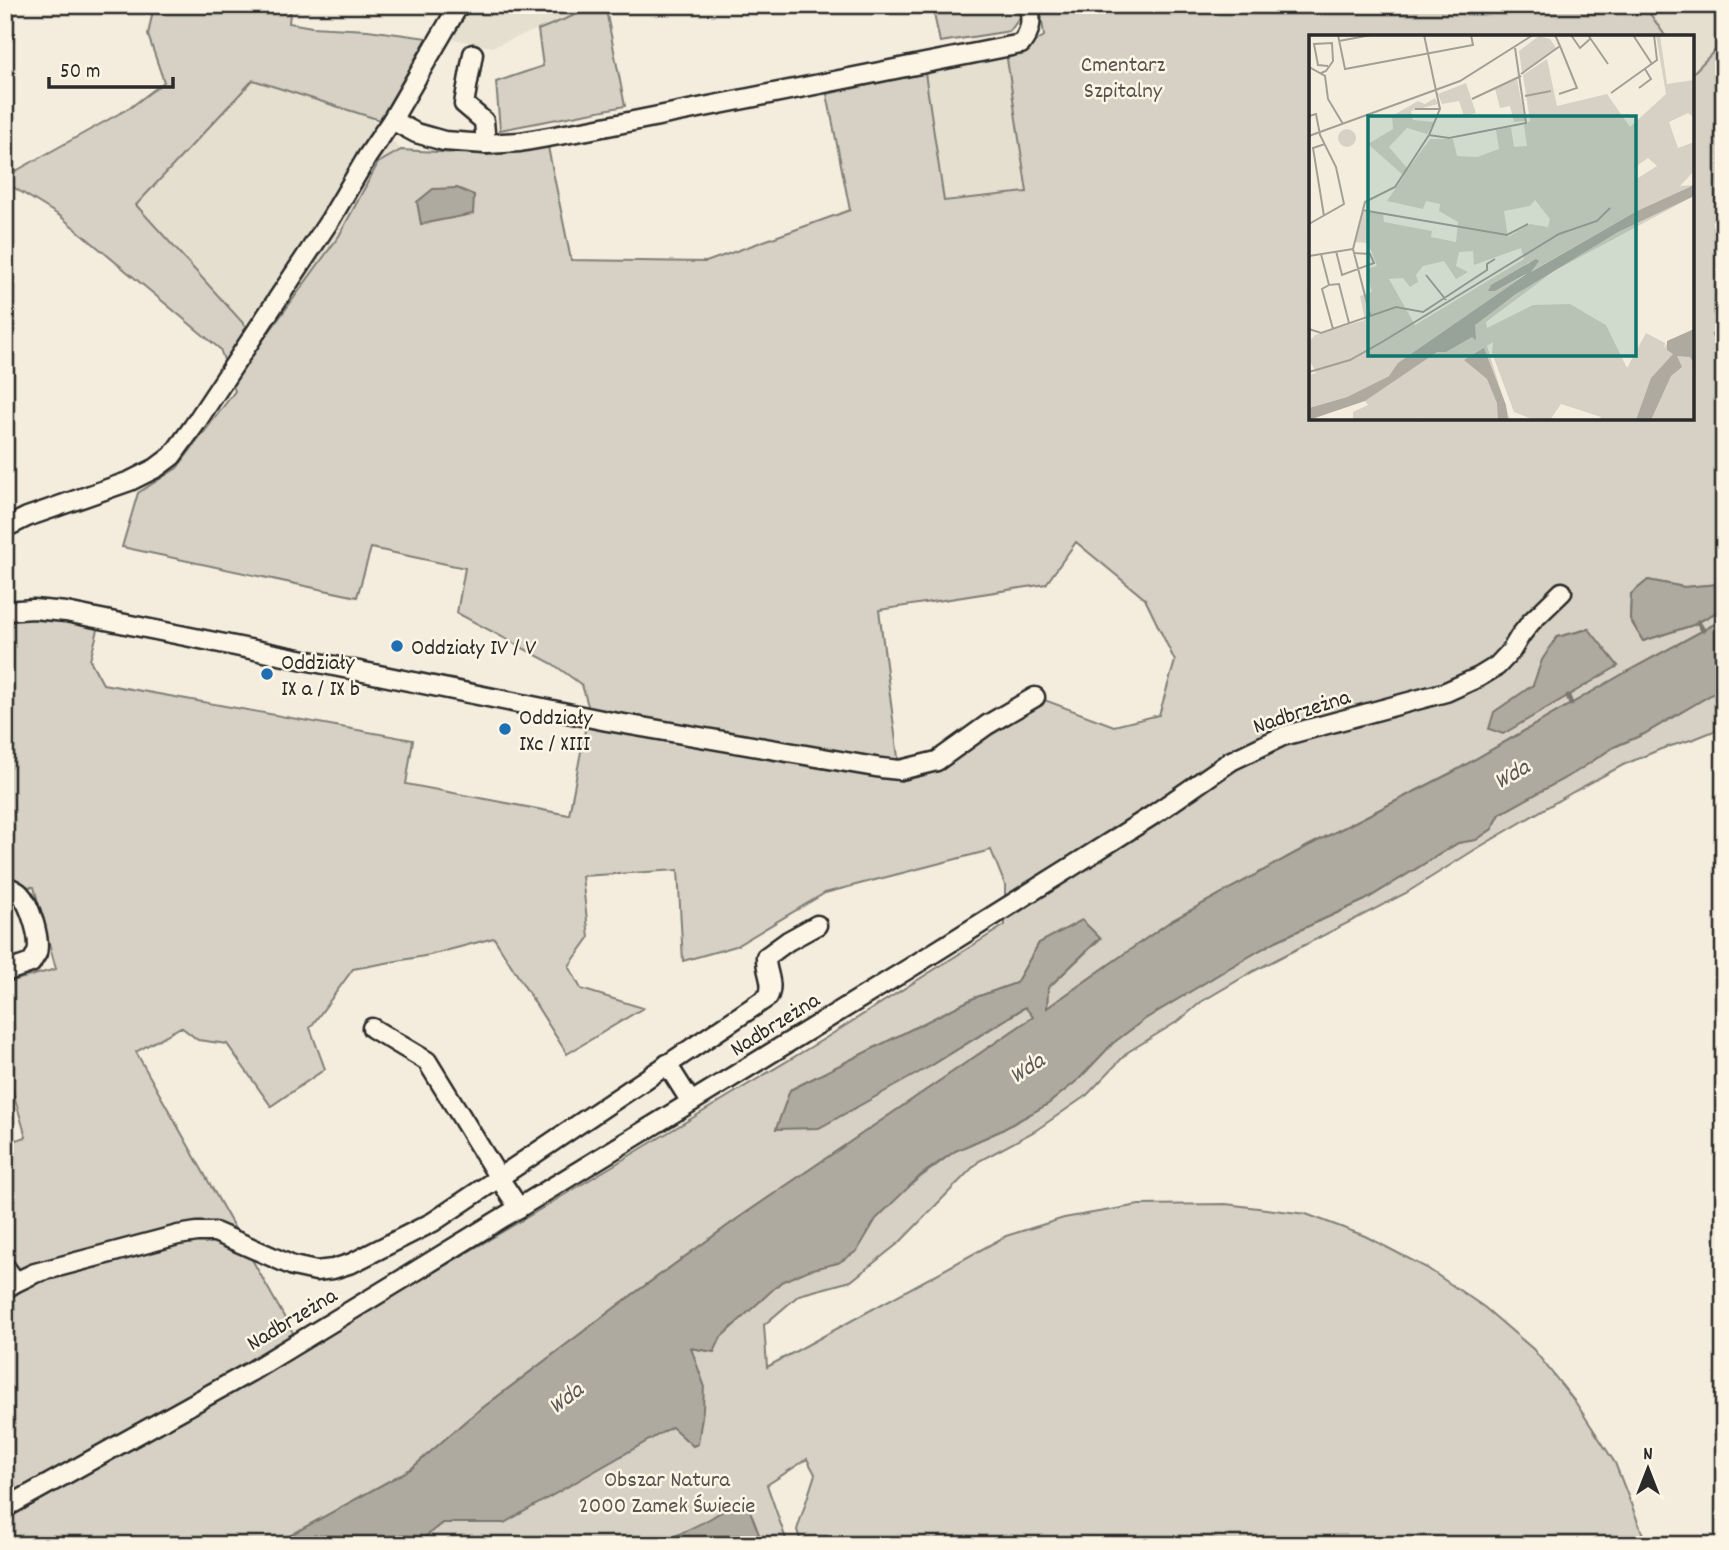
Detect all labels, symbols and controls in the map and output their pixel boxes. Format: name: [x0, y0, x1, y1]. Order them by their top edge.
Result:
inset map: [1309, 35, 1694, 420]
scale bar: [49, 46, 173, 90]
park label: Cmentarz Szpitalny: [1081, 50, 1165, 109]
text: 50 m: [60, 58, 100, 88]
place label: Oddziały IV / V: [411, 633, 536, 666]
marker: Oddziały IV / V: [389, 638, 405, 654]
place label: Oddziały IX a / IX b: [281, 648, 360, 707]
marker: Oddziały IX a / IX b: [259, 666, 275, 682]
street label: Nadbrzeżna: [1249, 682, 1356, 745]
place label: Oddziały IXc / XIII: [519, 703, 593, 762]
marker: Oddziały IXc / XIII: [497, 721, 513, 737]
water label: Wda: [1488, 751, 1538, 799]
street label: Nadbrzeżna: [725, 985, 828, 1067]
water label: Wda: [1003, 1044, 1054, 1094]
street label: Nadbrzeżna: [241, 1280, 345, 1361]
water label: Wda: [542, 1374, 593, 1424]
north arrow: [1614, 1434, 1684, 1504]
text: N: [1643, 1442, 1653, 1469]
park label: Obszar Natura 2000 Zamek Świecie: [579, 1465, 755, 1524]

